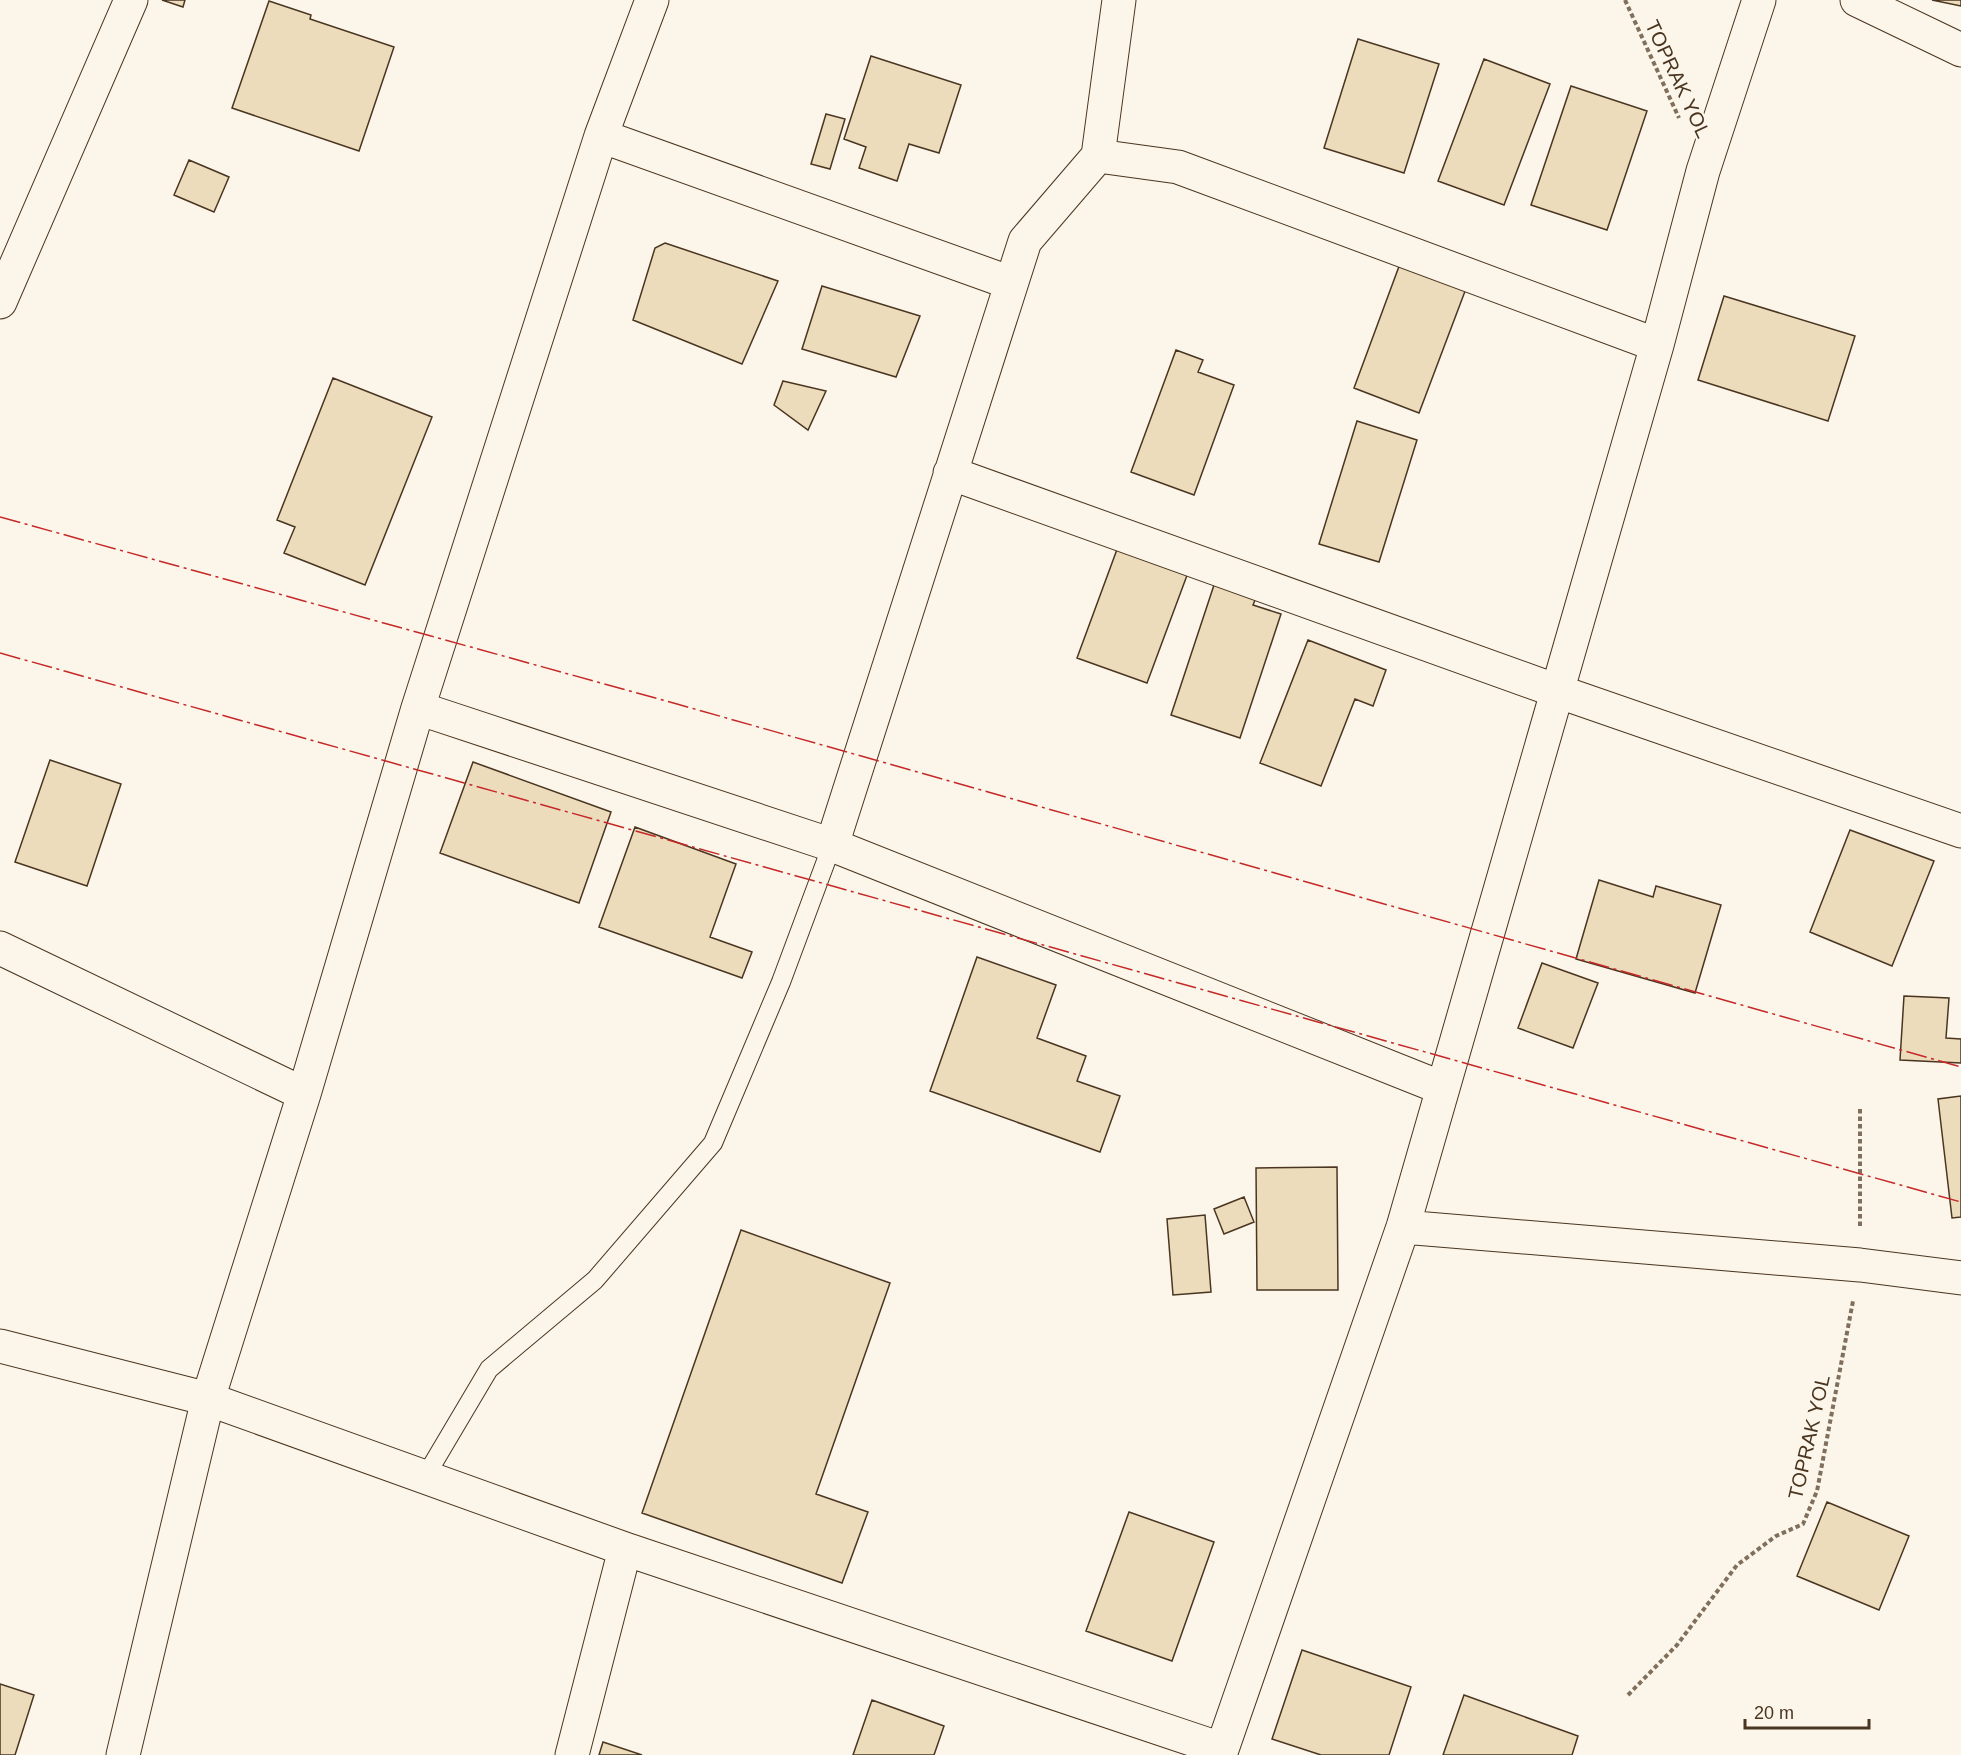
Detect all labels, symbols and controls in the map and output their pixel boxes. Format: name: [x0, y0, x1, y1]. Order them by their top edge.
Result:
street label: TOPRAK YOL: [1641, 17, 1715, 141]
street label: TOPRAK YOL: [1784, 1373, 1834, 1501]
scale bar: [1745, 1692, 1870, 1730]
text: 20 m: [1754, 1703, 1794, 1723]

